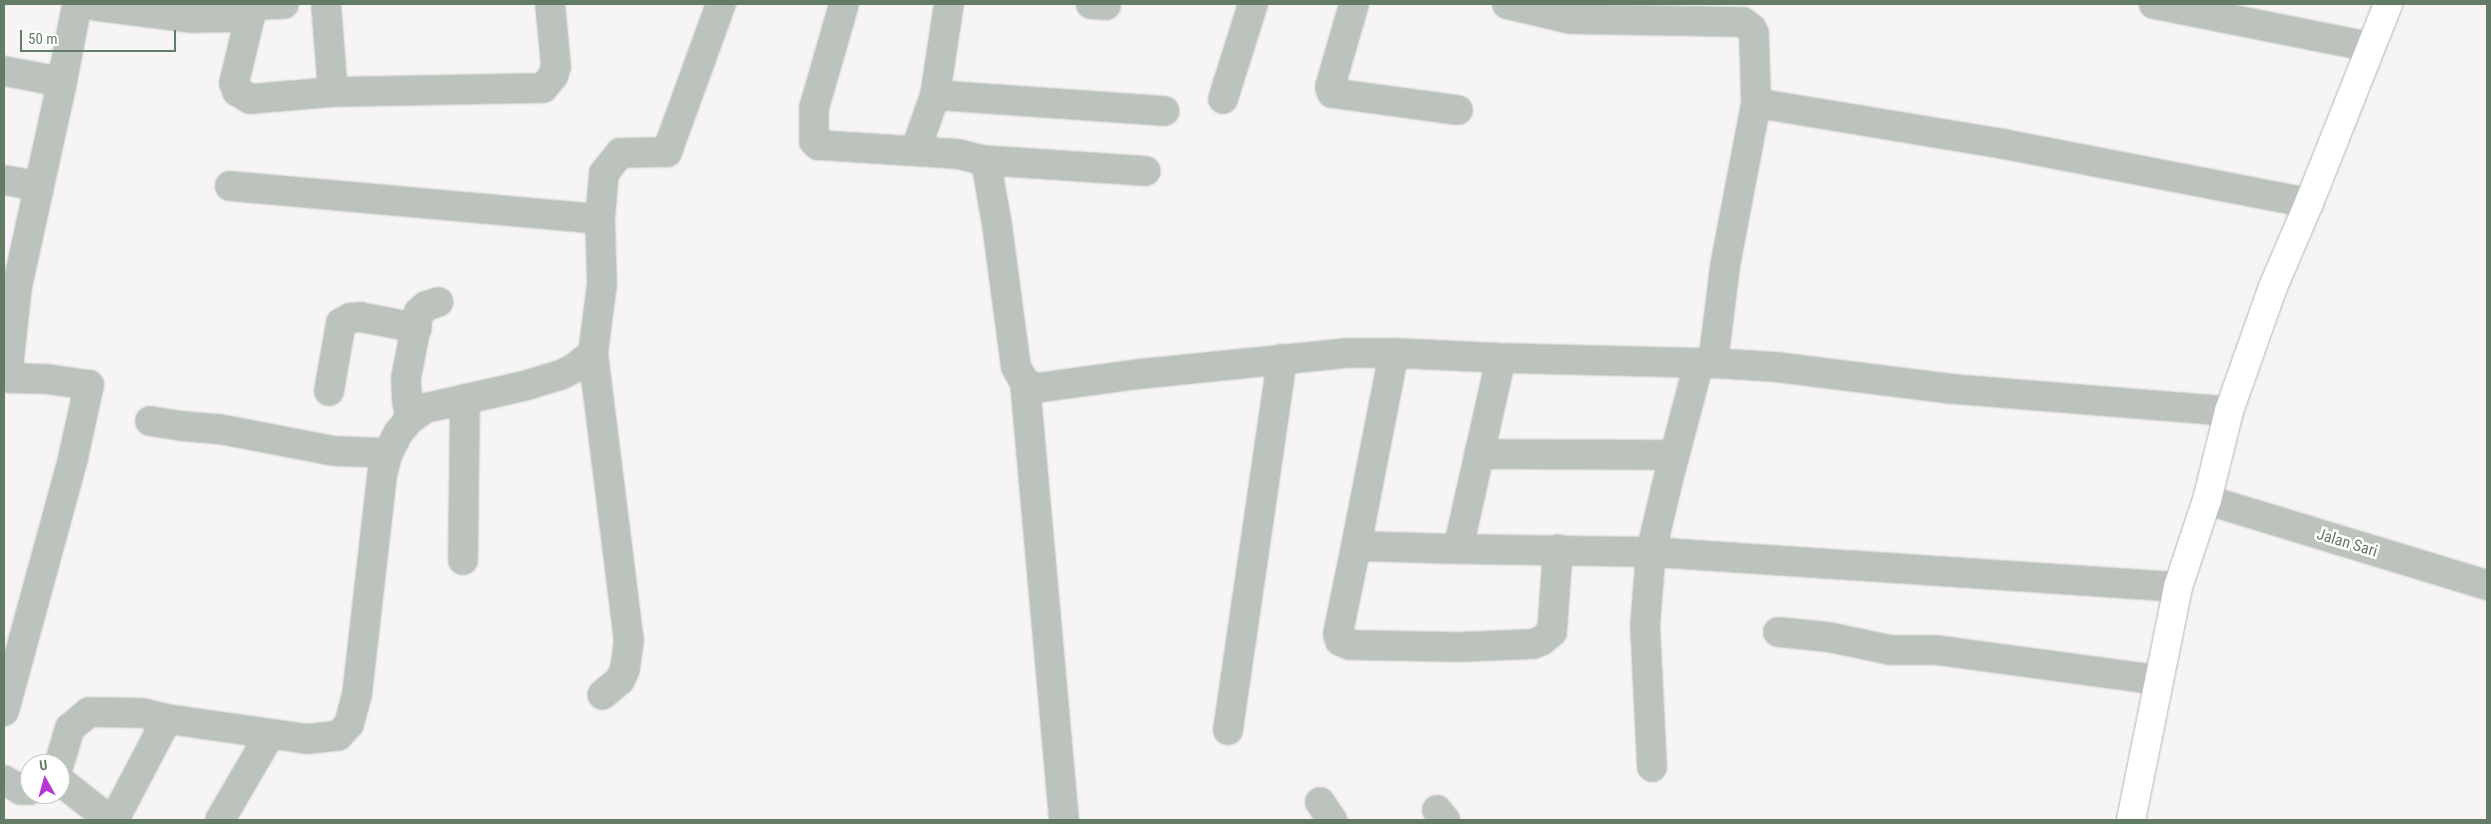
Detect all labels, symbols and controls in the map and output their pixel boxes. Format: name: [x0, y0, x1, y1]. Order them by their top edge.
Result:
scale bar: [22, 20, 179, 52]
text: 50 m: [28, 30, 58, 48]
street label: Jalan Sari: [2314, 525, 2380, 561]
north arrow: [20, 754, 70, 804]
text: U: [38, 757, 48, 774]

